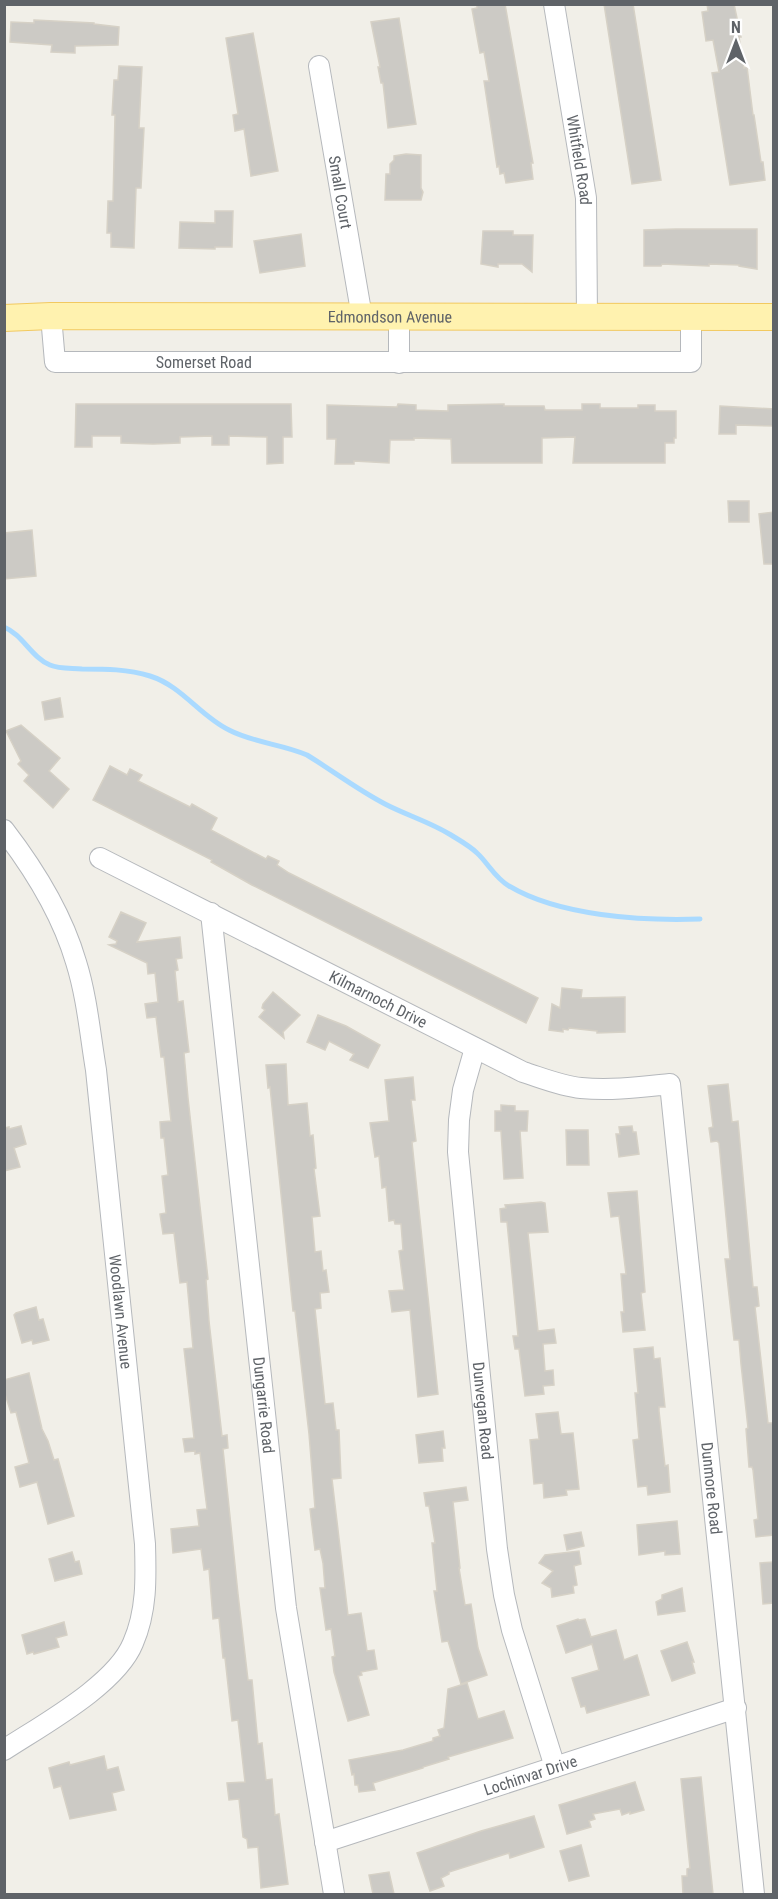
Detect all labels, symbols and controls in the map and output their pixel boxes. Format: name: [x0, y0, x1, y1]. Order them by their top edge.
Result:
north arrow: [706, 12, 766, 72]
text: N: [731, 18, 741, 37]
street label: Whitfield Road: [563, 113, 596, 205]
street label: Small Court: [325, 154, 356, 230]
street label: Edmondson Avenue: [328, 307, 452, 326]
street label: Somerset Road: [156, 353, 252, 372]
street label: Kilmarnoch Drive: [326, 966, 431, 1032]
street label: Woodlawn Avenue: [106, 1253, 136, 1370]
street label: Dungarrie Road: [249, 1356, 279, 1454]
street label: Dunvegan Road: [469, 1361, 498, 1460]
street label: Dunmore Road: [698, 1441, 726, 1535]
street label: Lochinvar Drive: [481, 1751, 579, 1799]

